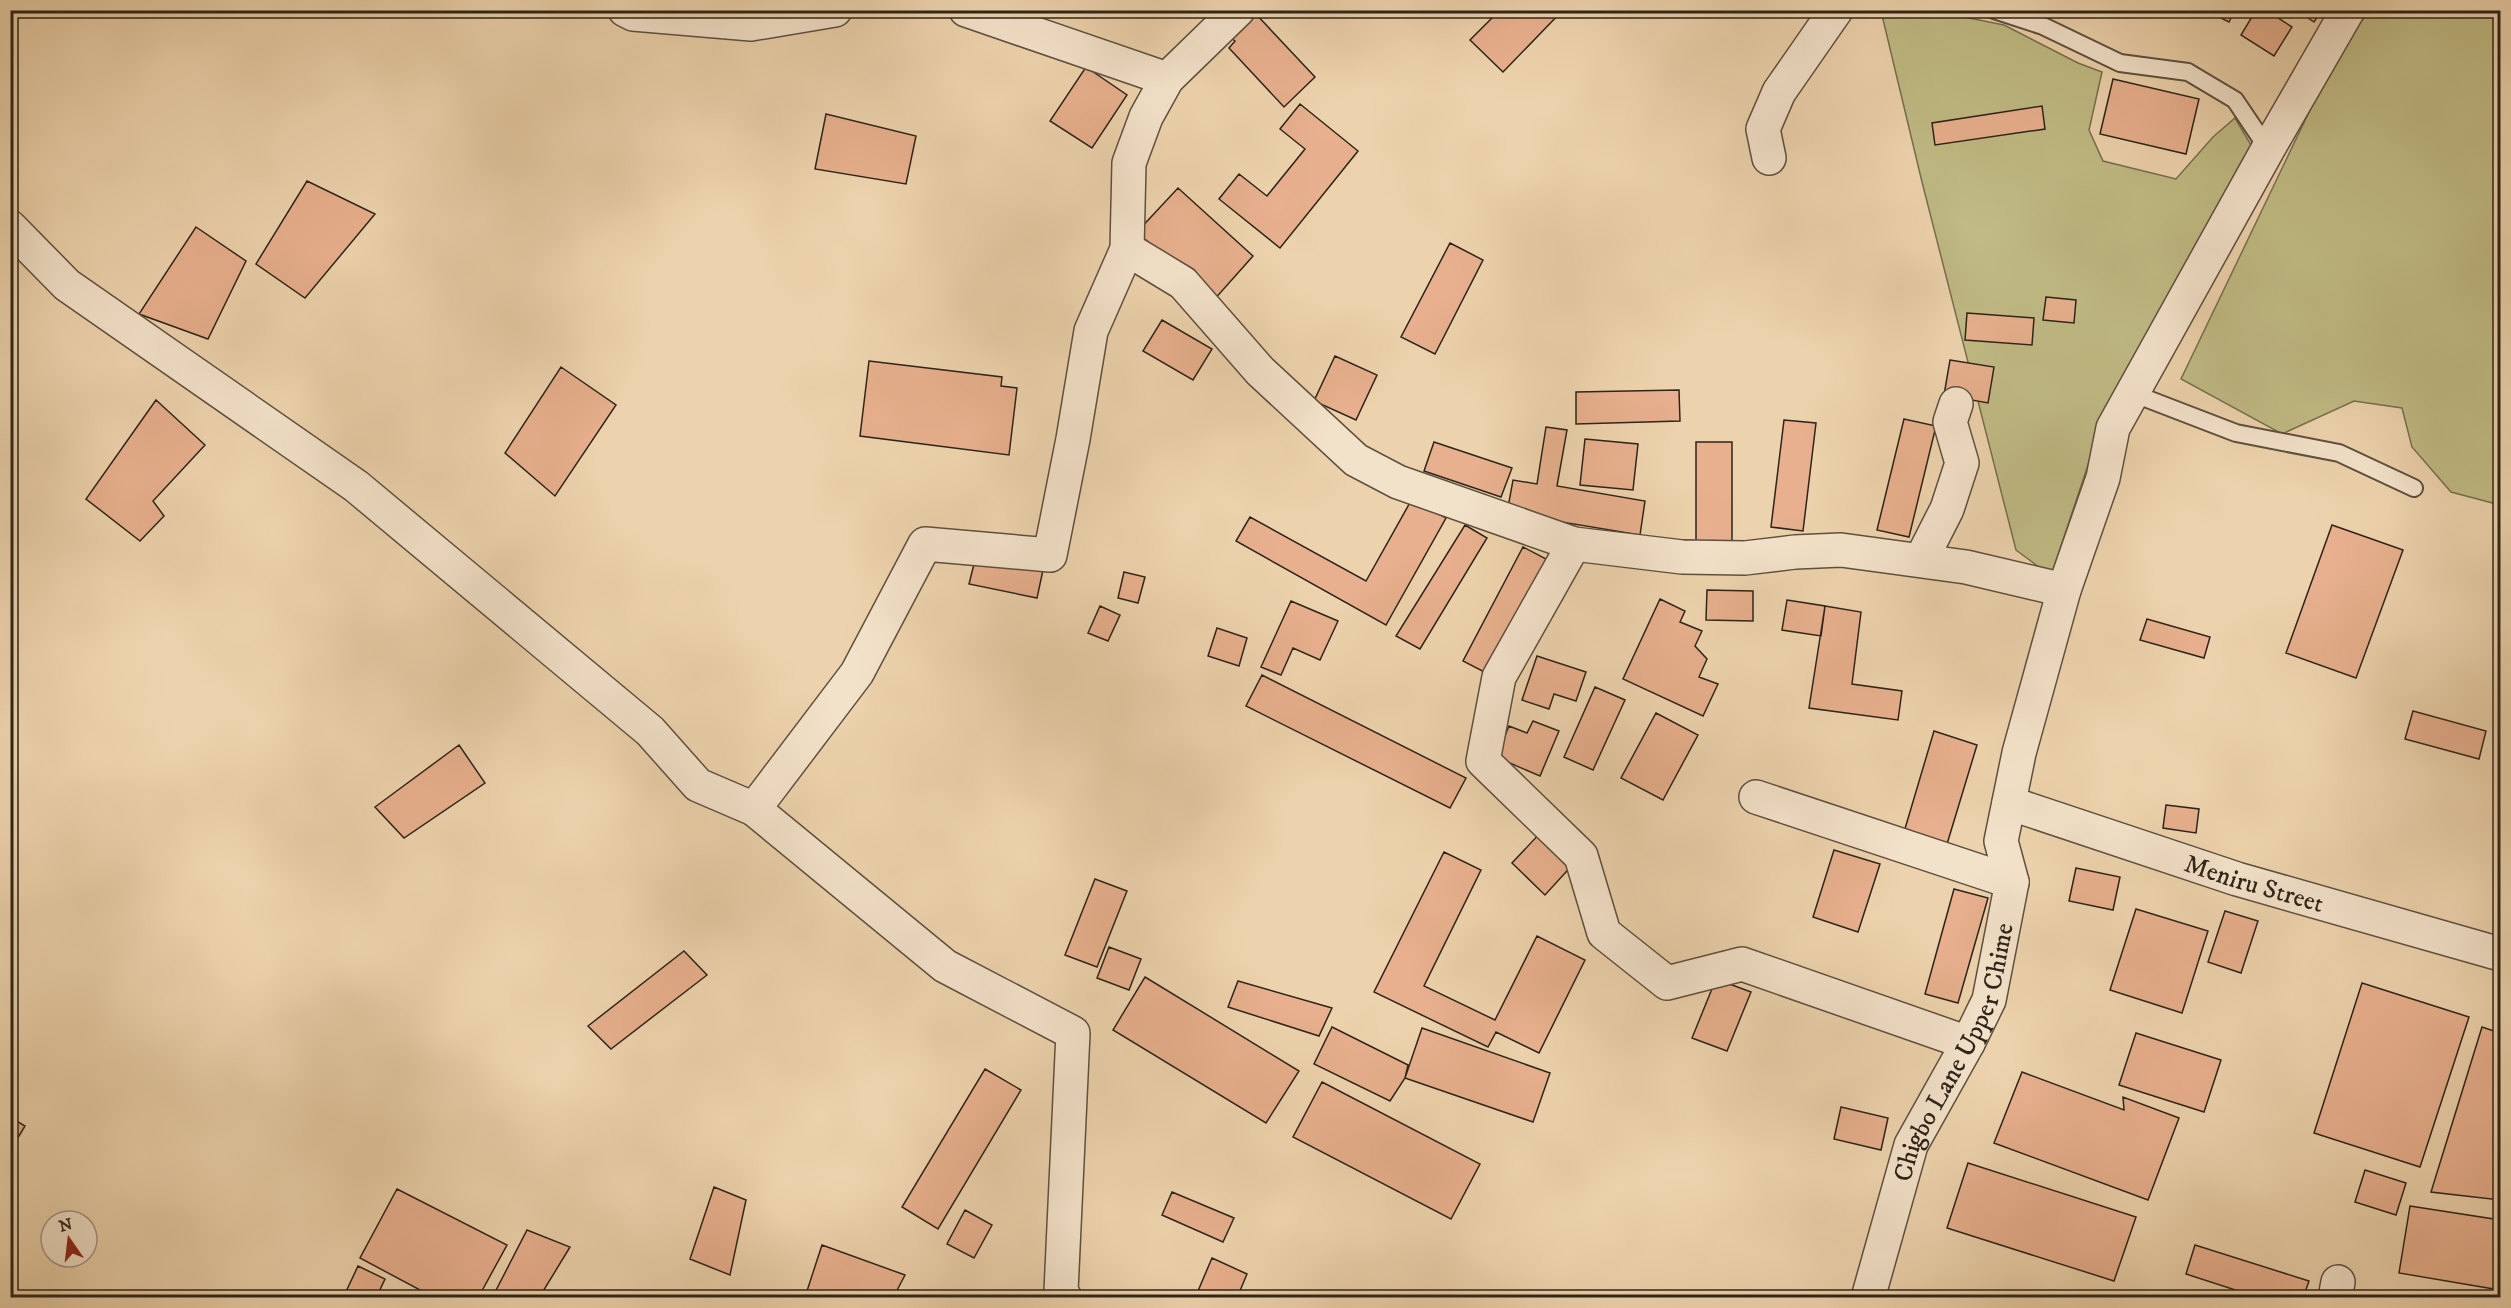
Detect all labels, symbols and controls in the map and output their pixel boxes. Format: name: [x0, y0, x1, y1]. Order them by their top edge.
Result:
street label: Meniru Street: [2180, 848, 2327, 921]
street label: Chigbo Lane Upper Chime: [1887, 920, 2022, 1185]
north arrow: [39, 1209, 99, 1269]
text: N: [57, 1214, 74, 1237]

